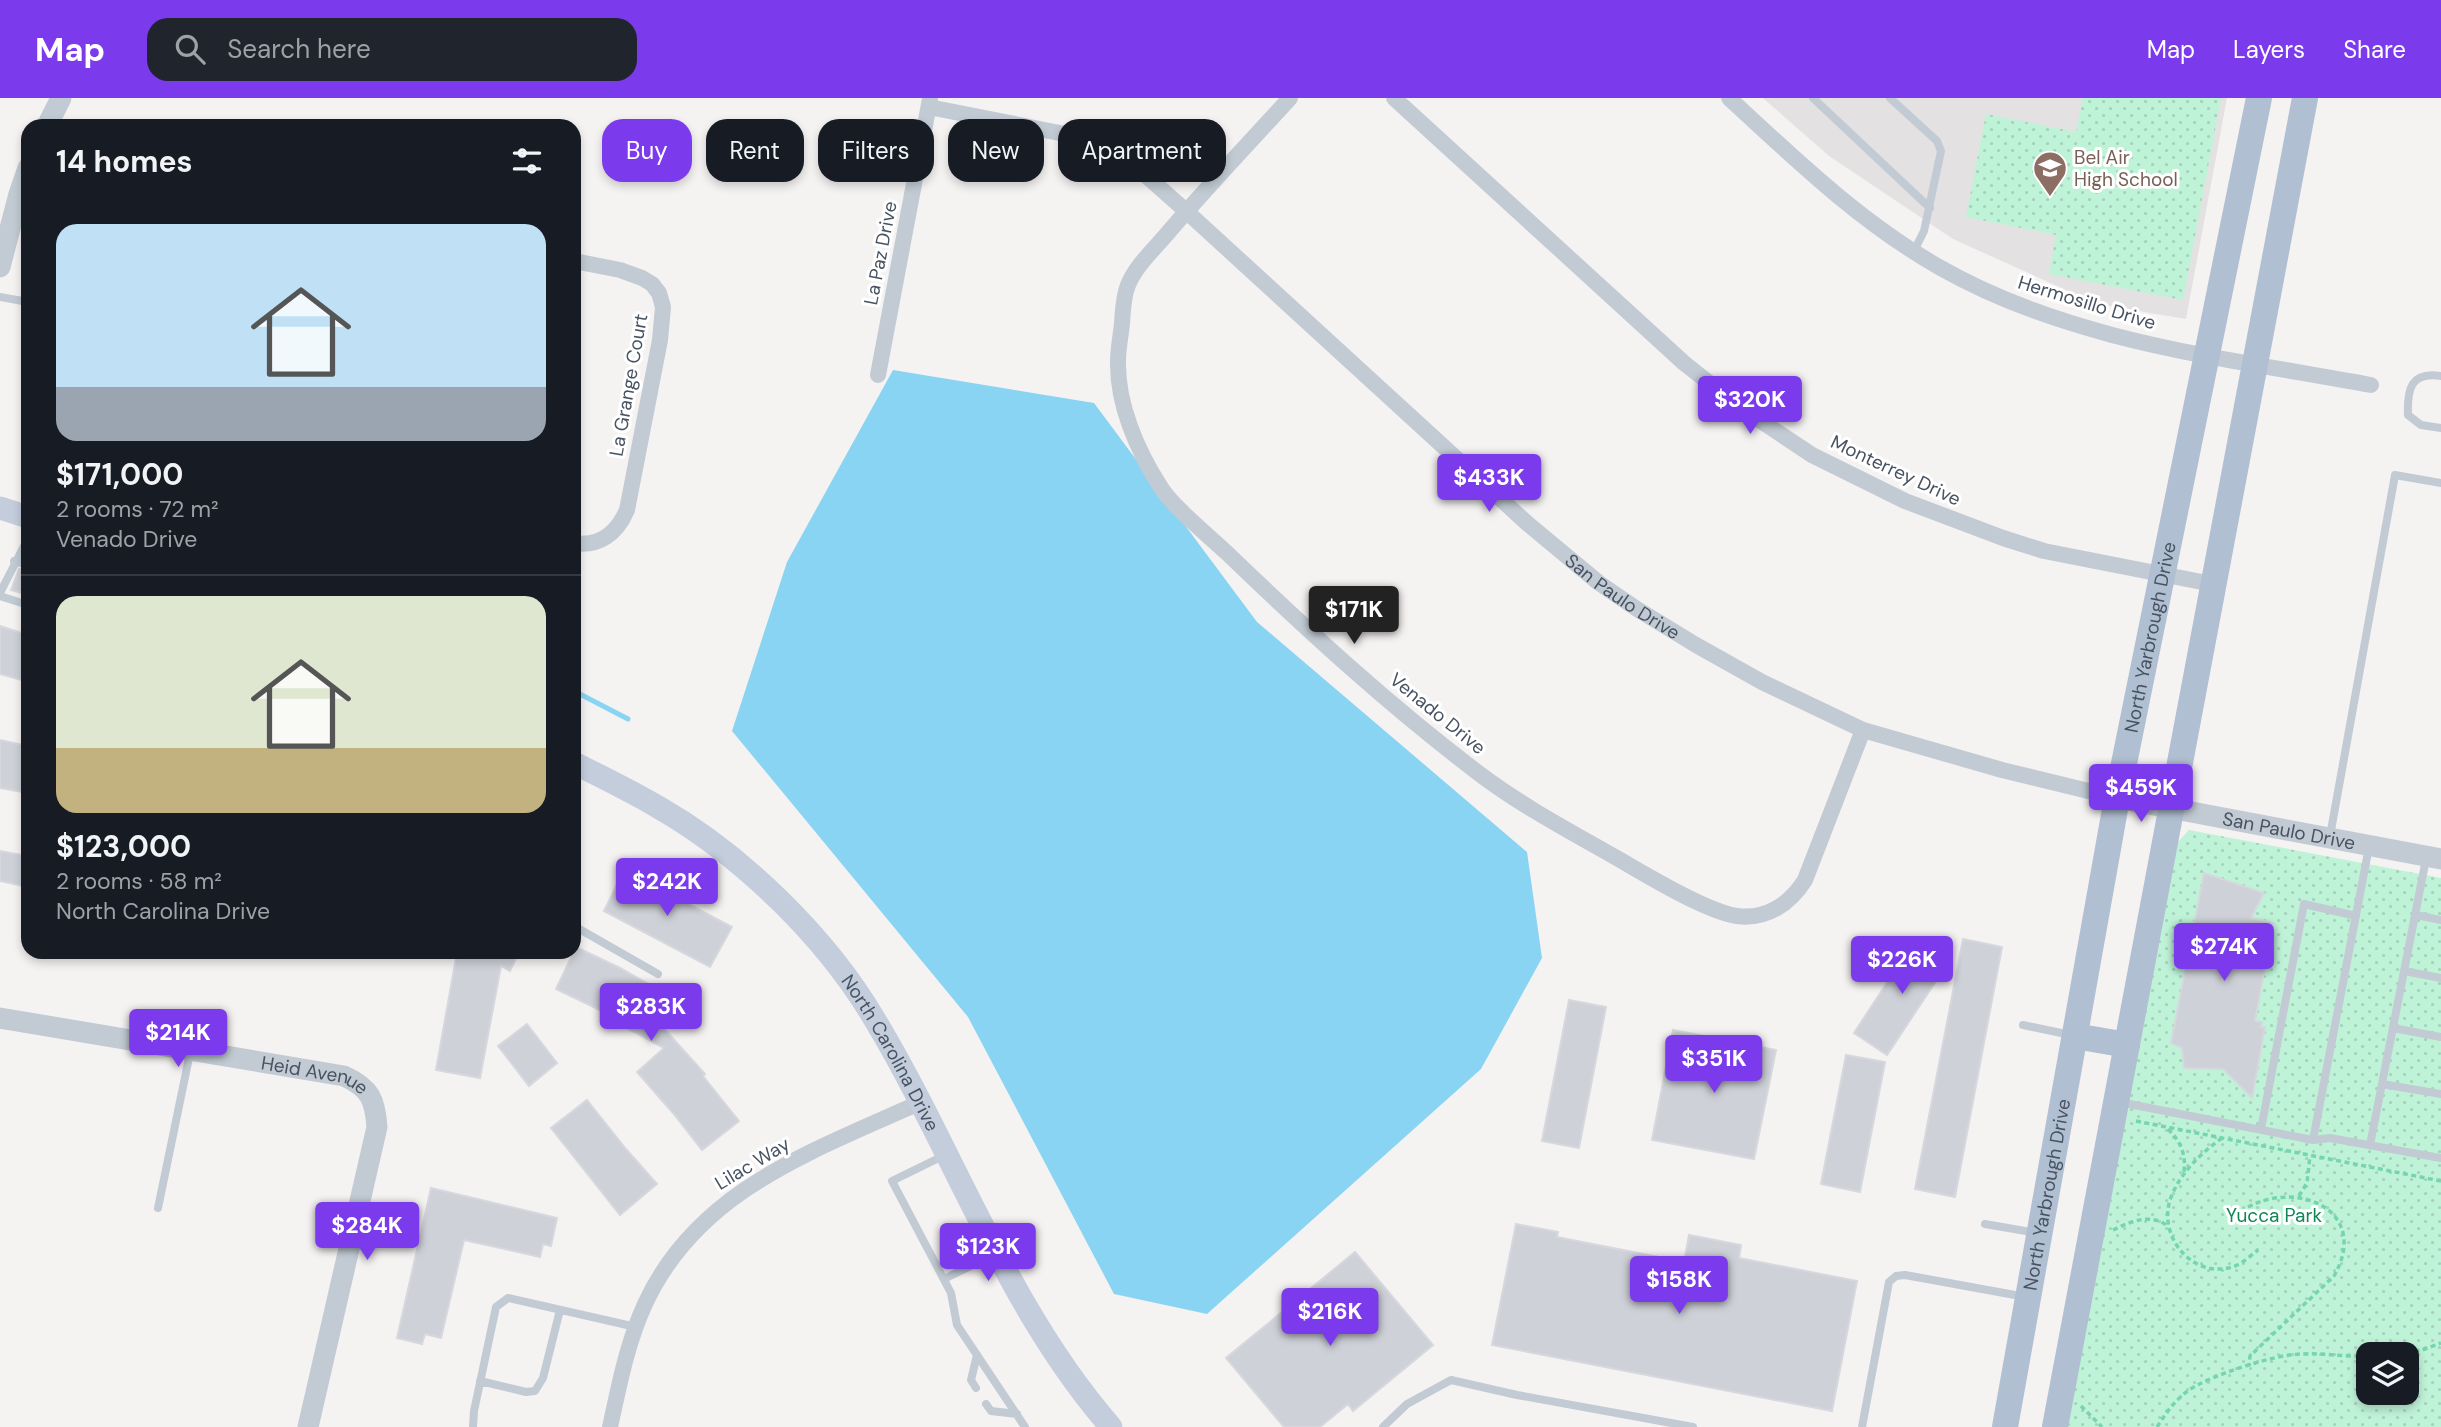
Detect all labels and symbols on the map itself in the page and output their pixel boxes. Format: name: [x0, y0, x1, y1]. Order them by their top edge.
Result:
place label: Bel Air High School: [2074, 145, 2178, 192]
school or university icon: Bel Air High School: [2031, 149, 2069, 198]
street label: La Paz Drive: [858, 199, 903, 307]
street label: Hermosillo Drive: [2015, 270, 2159, 335]
street label: La Grange Court: [604, 312, 653, 458]
pin: $320K: [1701, 376, 1799, 436]
street label: Monterrey Drive: [1827, 429, 1965, 512]
pin: $433K: [1440, 454, 1538, 514]
street label: North Yarbrough Drive: [2119, 540, 2182, 735]
street label: San Paulo Drive: [1560, 548, 1685, 645]
pin: $171K: [1305, 587, 1403, 646]
street label: Venado Drive: [1384, 667, 1491, 760]
pin: $459K: [2092, 764, 2190, 824]
street label: San Paulo Drive: [2220, 806, 2357, 856]
pin: $242K: [618, 858, 716, 918]
pin: $274K: [2175, 924, 2273, 983]
pin: $226K: [1853, 936, 1951, 996]
street label: North Carolina Drive: [836, 969, 945, 1135]
pin: $283K: [602, 984, 700, 1043]
pin: $214K: [129, 1010, 227, 1069]
pin: $351K: [1665, 1035, 1763, 1095]
street label: Heid Avenue: [259, 1050, 374, 1100]
street label: North Yarbrough Drive: [2018, 1097, 2076, 1293]
street label: Lilac Way: [710, 1131, 795, 1196]
pin: $284K: [318, 1202, 416, 1262]
park label: Yucca Park: [2226, 1203, 2322, 1228]
pin: $123K: [939, 1224, 1037, 1283]
pin: $158K: [1630, 1256, 1728, 1316]
pin: $216K: [1281, 1288, 1379, 1348]

